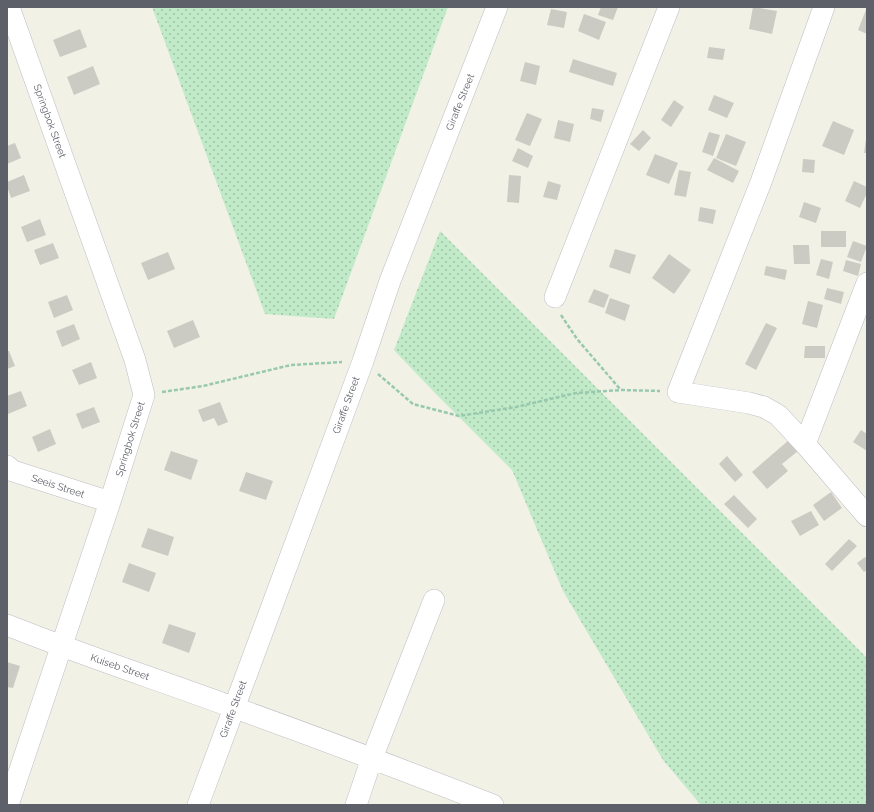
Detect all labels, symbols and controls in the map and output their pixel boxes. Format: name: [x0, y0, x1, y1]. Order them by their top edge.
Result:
street label: Giraffe Street: [444, 72, 477, 132]
street label: Springbok Street: [32, 83, 69, 160]
street label: Giraffe Street: [331, 374, 362, 435]
street label: Springbok Street: [113, 400, 147, 478]
street label: Seeis Street: [30, 472, 87, 500]
street label: Kuiseb Street: [89, 652, 151, 682]
street label: Giraffe Street: [218, 678, 249, 739]

